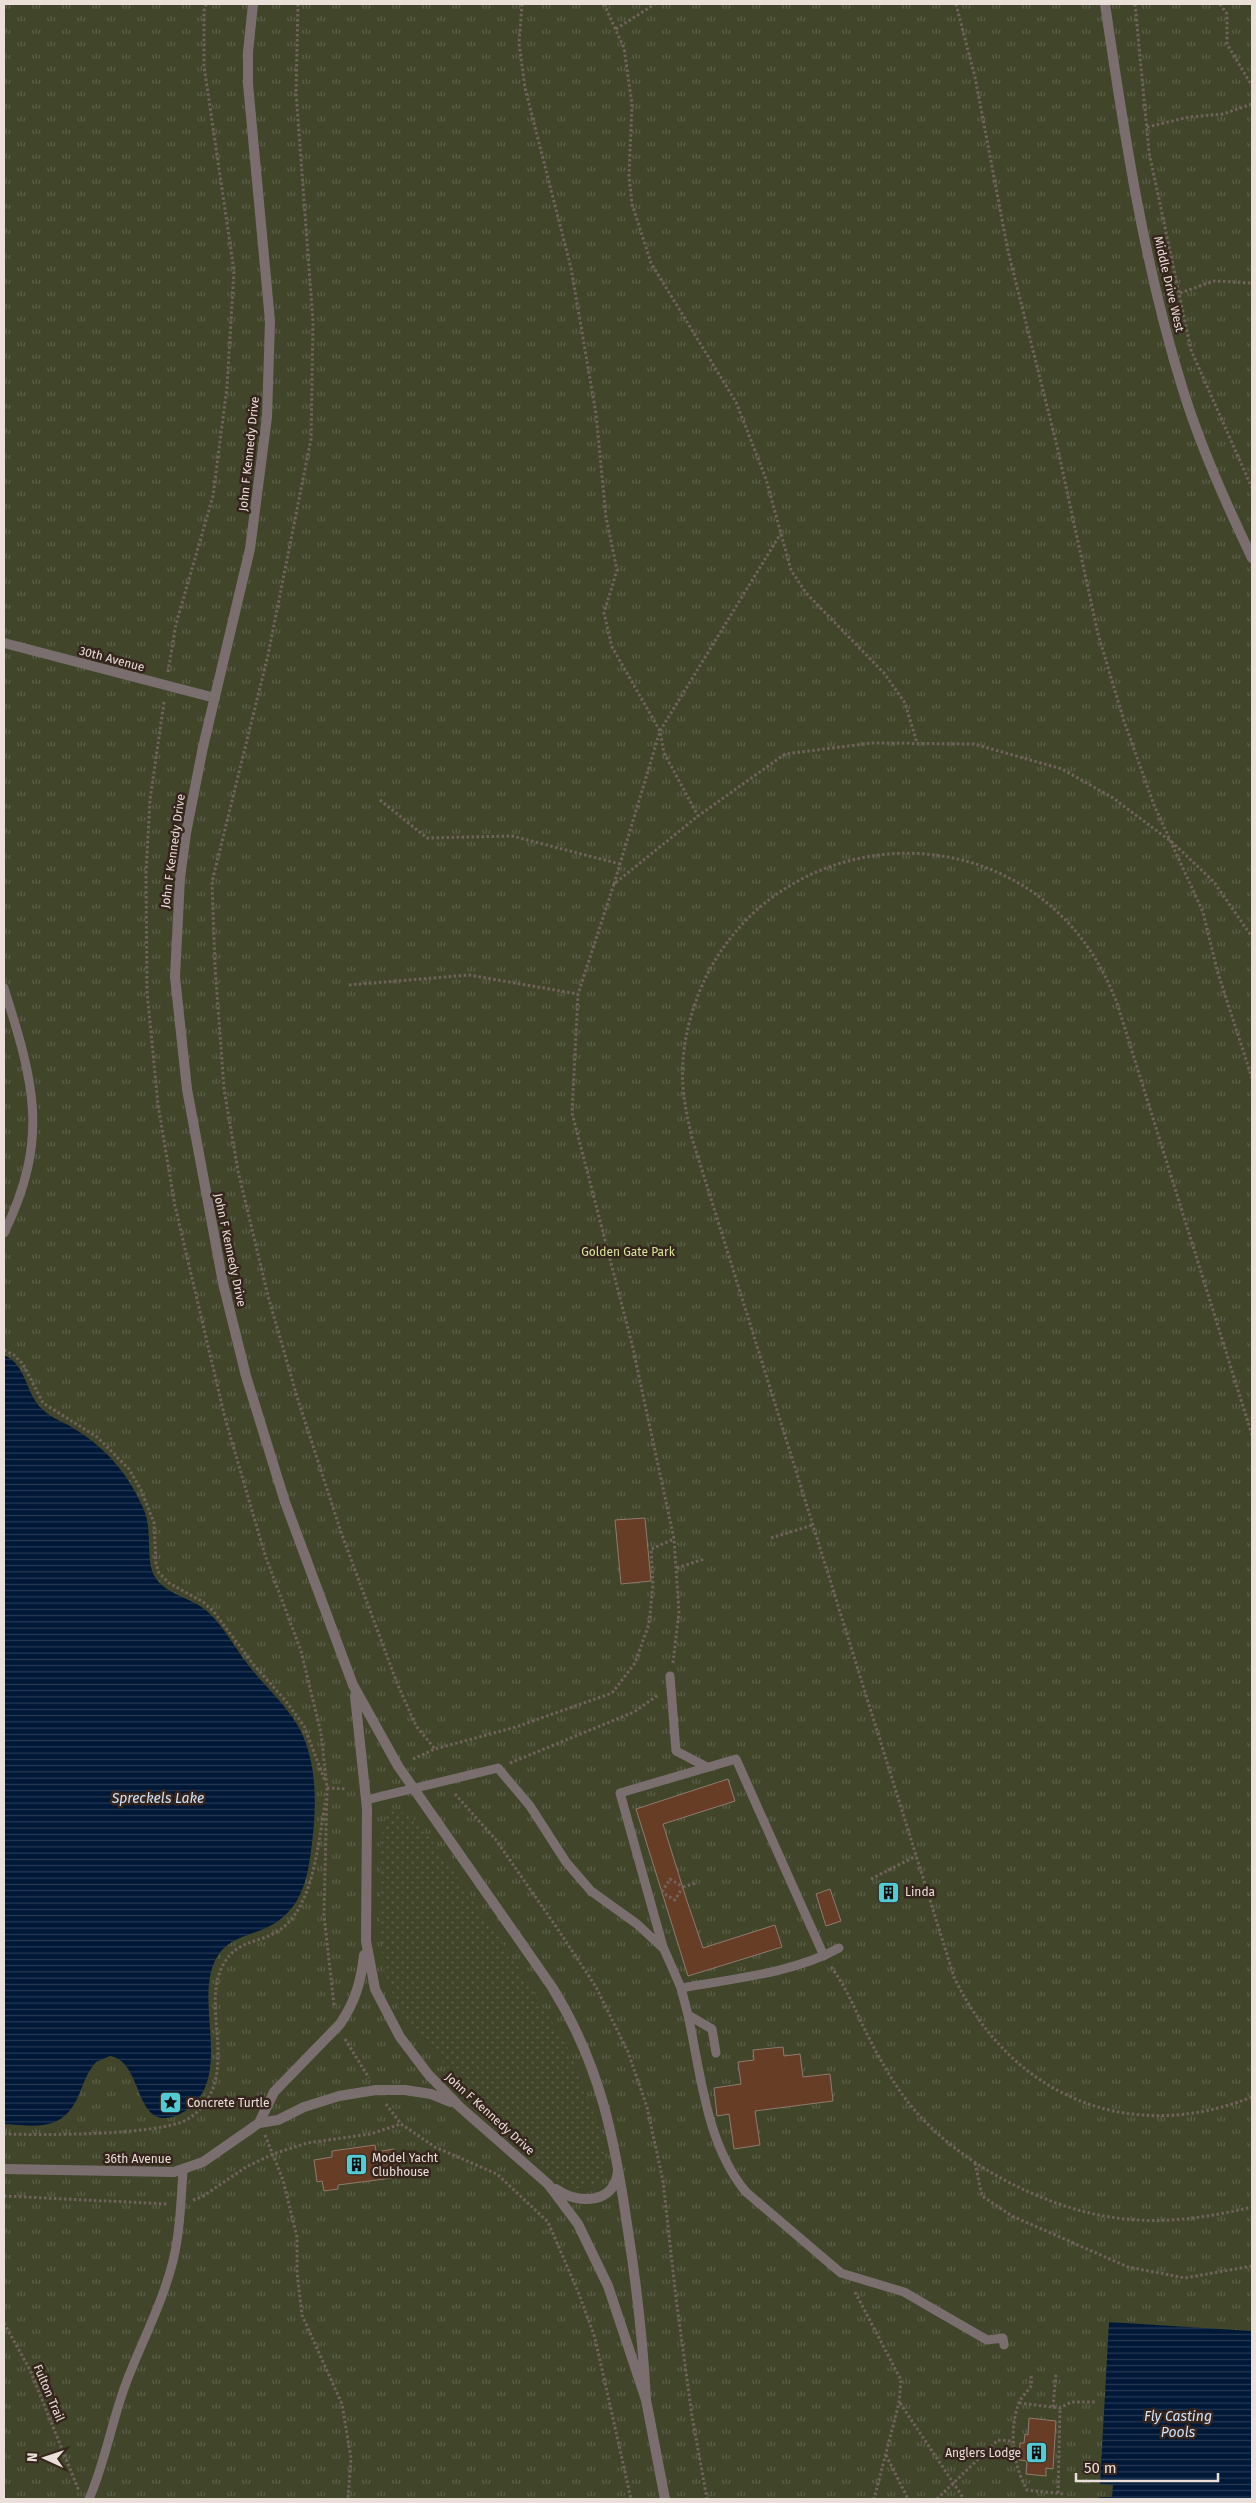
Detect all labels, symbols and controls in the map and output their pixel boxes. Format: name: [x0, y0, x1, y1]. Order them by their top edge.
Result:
street label: Middle Drive West: [1151, 235, 1187, 334]
street label: John F Kennedy Drive: [236, 396, 262, 512]
street label: 30th Avenue: [78, 644, 146, 674]
street label: John F Kennedy Drive: [158, 793, 188, 909]
street label: John F Kennedy Drive: [211, 1192, 249, 1308]
park label: Golden Gate Park: [581, 1245, 676, 1259]
water label: Spreckels Lake: [111, 1790, 204, 1807]
building icon: Linda: [877, 1880, 901, 1904]
place label: Linda: [905, 1885, 935, 1899]
street label: John F Kennedy Drive: [442, 2070, 538, 2158]
place icon: Concrete Turtle: [159, 2091, 183, 2115]
place label: Concrete Turtle: [187, 2096, 270, 2110]
place label: Model Yacht Clubhouse: [372, 2151, 439, 2179]
street label: 36th Avenue: [105, 2152, 171, 2166]
building icon: Model Yacht Clubhouse: [344, 2153, 368, 2177]
street label: Fulton Trail: [31, 2362, 68, 2424]
water label: Fly Casting Pools: [1144, 2408, 1212, 2441]
north arrow: [20, 2433, 70, 2483]
building icon: Anglers Lodge: [1025, 2441, 1049, 2465]
place label: Anglers Lodge: [945, 2446, 1021, 2460]
scale bar: [1076, 2450, 1218, 2482]
text: N: [24, 2452, 41, 2462]
text: 50 m: [1084, 2459, 1117, 2477]

